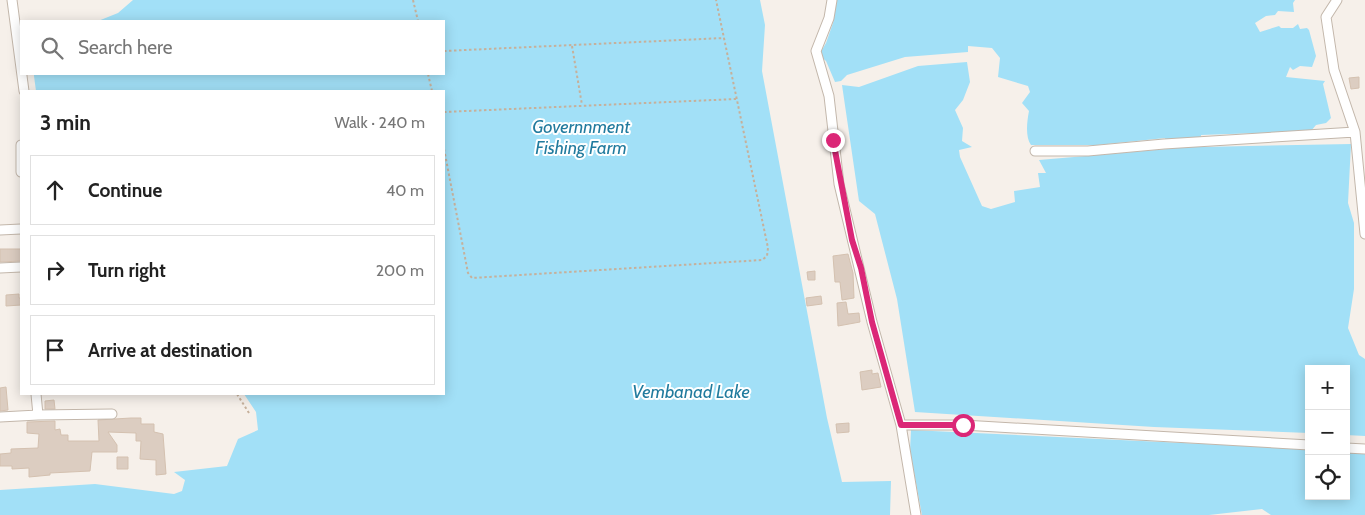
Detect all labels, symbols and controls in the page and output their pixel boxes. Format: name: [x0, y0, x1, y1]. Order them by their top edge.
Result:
search box: [20, 20, 445, 75]
icon: search: [38, 34, 66, 62]
text: Search here: [78, 36, 172, 59]
text: 3 min: [40, 110, 91, 135]
text: Walk · 240 m: [334, 113, 425, 132]
water label: Governnment Fishing Farm: [532, 116, 630, 159]
route end: [822, 129, 845, 152]
icon: ahead: [41, 176, 69, 204]
text: Continue: [88, 179, 162, 202]
text: 40 m: [386, 181, 424, 200]
icon: right: [41, 256, 69, 284]
text: Turn right: [88, 259, 166, 282]
text: 200 m: [376, 261, 424, 280]
icon: arrive: [41, 336, 69, 364]
text: Arrive at destination: [88, 339, 252, 362]
map controls: [1305, 365, 1350, 500]
button: +: [1305, 365, 1350, 410]
water label: Vembanad Lake: [632, 381, 750, 403]
button: −: [1305, 410, 1350, 455]
route start: [952, 414, 975, 437]
button: locate: [1305, 455, 1350, 500]

